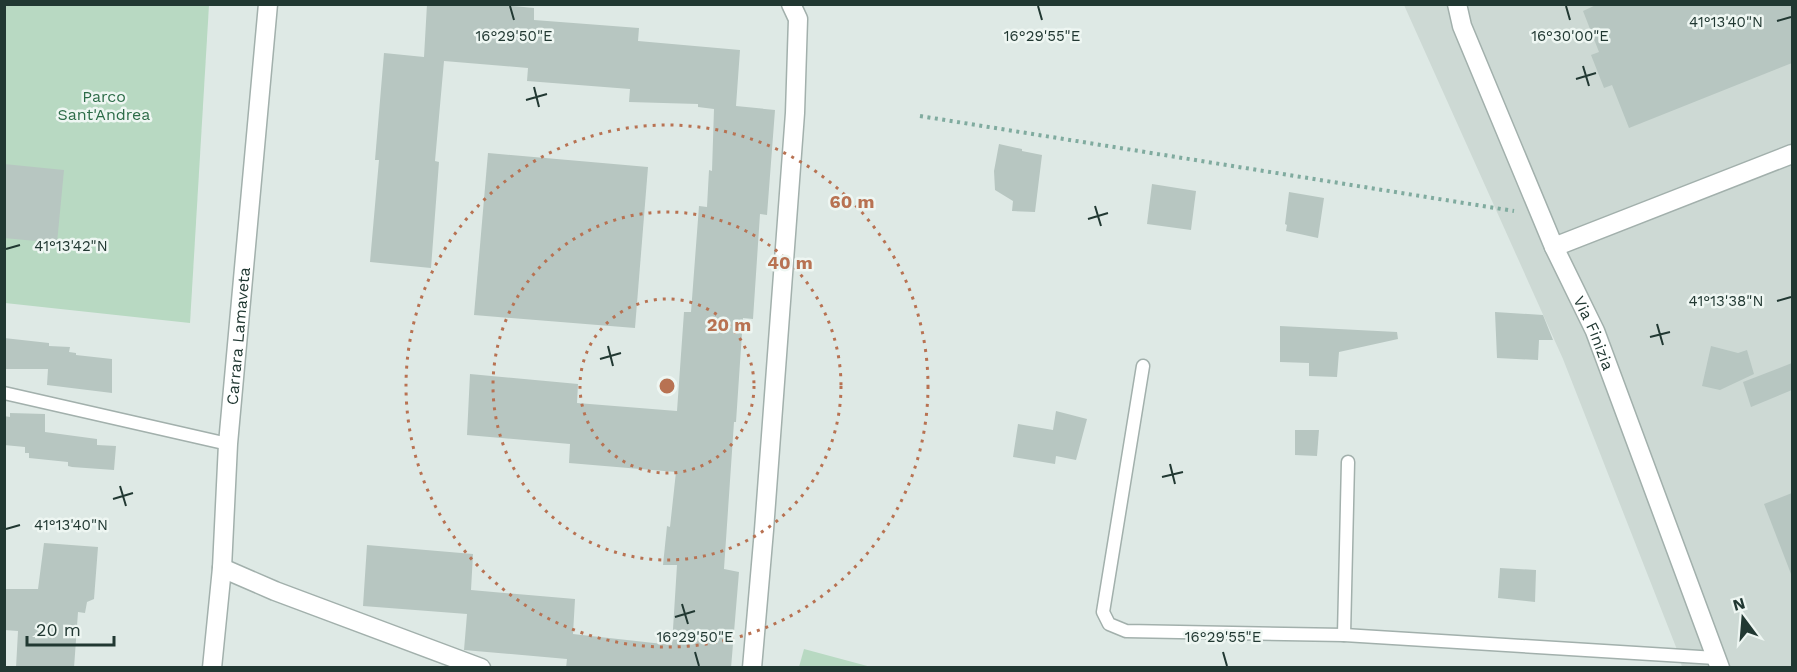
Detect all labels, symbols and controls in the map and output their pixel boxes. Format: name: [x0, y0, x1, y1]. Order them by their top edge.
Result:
text: 41°13'40"N: [1689, 13, 1763, 31]
text: 16°29'50"E: [475, 27, 553, 45]
text: 16°29'55"E: [1004, 27, 1080, 45]
text: 16°30'00"E: [1531, 27, 1609, 45]
park label: Parco Sant'Andrea: [58, 87, 150, 124]
text: 60 m: [830, 191, 874, 212]
text: 41°13'42"N: [34, 237, 108, 255]
text: 40 m: [767, 252, 813, 273]
street label: Carrara Lamaveta: [223, 266, 254, 406]
text: 41°13'38"N: [1689, 292, 1763, 310]
street label: Via Finizia: [1569, 293, 1618, 373]
text: 20 m: [707, 314, 751, 335]
centre of rings: [657, 376, 677, 396]
text: 41°13'40"N: [34, 516, 108, 534]
north arrow: [1713, 588, 1773, 648]
text: N: [1731, 593, 1747, 615]
scale bar: [27, 609, 114, 647]
text: 20 m: [36, 619, 81, 640]
text: 16°29'50"E: [656, 628, 734, 646]
text: 16°29'55"E: [1185, 628, 1261, 646]

